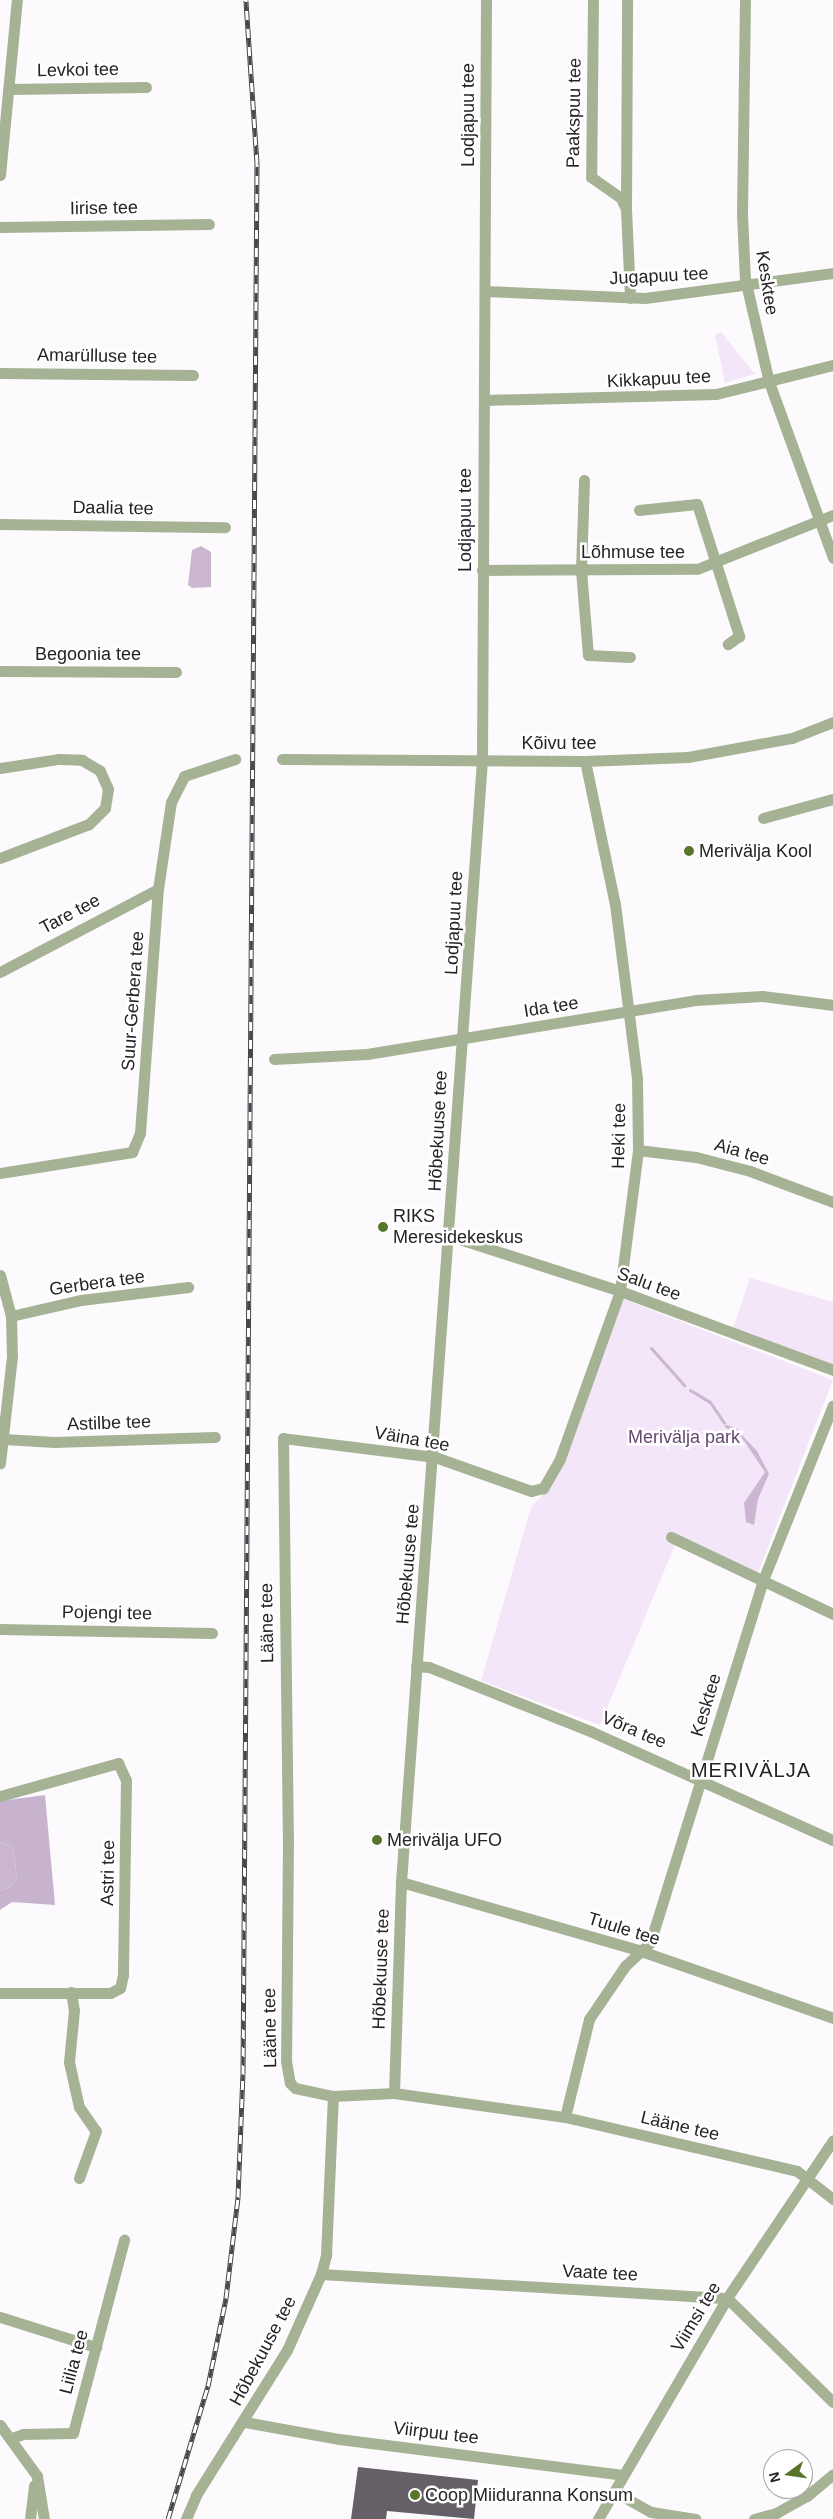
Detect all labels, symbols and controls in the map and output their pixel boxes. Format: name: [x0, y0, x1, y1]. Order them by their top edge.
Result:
street label: Levkoi tee: [37, 58, 119, 82]
street label: Paakspuu tee: [562, 58, 586, 168]
street label: Lodjapuu tee: [457, 63, 479, 167]
street label: Iirise tee: [70, 197, 138, 219]
street label: Kesktee: [751, 249, 783, 317]
street label: Jugapuu tee: [609, 263, 709, 289]
street label: Amarülluse tee: [37, 344, 157, 368]
street label: Kikkapuu tee: [606, 365, 712, 393]
street label: Lodjapuu tee: [454, 468, 476, 572]
street label: Daalia tee: [72, 496, 154, 520]
street label: Lõhmuse tee: [581, 541, 685, 563]
street label: Begoonia tee: [35, 643, 141, 665]
street label: Kõivu tee: [521, 732, 597, 754]
place label: Merivälja Kool: [699, 840, 812, 862]
marker: Merivälja Kool: [683, 845, 695, 857]
street label: Lodjapuu tee: [440, 870, 468, 976]
street label: Tare tee: [36, 889, 104, 939]
street label: Suur-Gerbera tee: [117, 930, 149, 1072]
street label: Ida tee: [522, 992, 580, 1022]
street label: Hõbekuuse tee: [424, 1070, 452, 1192]
street label: Heki tee: [608, 1103, 630, 1169]
street label: Aia tee: [712, 1134, 772, 1170]
place label: RIKS Meresidekeskus: [393, 1206, 523, 1248]
marker: RIKS Meresidekeskus: [377, 1221, 389, 1233]
street label: Salu tee: [614, 1263, 684, 1305]
street label: Gerbera tee: [48, 1266, 146, 1300]
street label: Astilbe tee: [67, 1411, 151, 1435]
street label: Väina tee: [373, 1422, 451, 1456]
park label: Merivälja park: [628, 1426, 740, 1448]
street label: Hõbekuuse tee: [392, 1503, 424, 1625]
street label: Lääne tee: [256, 1583, 278, 1663]
street label: Pojengi tee: [62, 1601, 152, 1625]
street label: Kesktee: [686, 1671, 726, 1739]
street label: Võra tee: [598, 1707, 670, 1753]
district label: MERIVÄLJA: [690, 1758, 812, 1782]
place label: Merivälja UFO: [387, 1829, 502, 1851]
marker: Merivälja UFO: [371, 1834, 383, 1846]
street label: Astri tee: [97, 1840, 119, 1906]
street label: Hõbekuuse tee: [368, 1908, 394, 2030]
street label: Tuule tee: [585, 1908, 663, 1950]
street label: Lääne tee: [259, 1988, 281, 2068]
street label: Lääne tee: [639, 2106, 721, 2146]
street label: Vaate tee: [562, 2260, 638, 2286]
street label: Viimsi tee: [667, 2278, 725, 2356]
street label: Hõbekuuse tee: [225, 2292, 301, 2410]
street label: Liilia tee: [55, 2327, 93, 2397]
street label: Viirpuu tee: [392, 2417, 480, 2449]
north arrow: [763, 2449, 813, 2499]
text: N: [765, 2471, 783, 2484]
place label: Coop Miiduranna Konsum: [425, 2484, 633, 2506]
marker: Coop Miiduranna Konsum: [409, 2489, 421, 2501]

